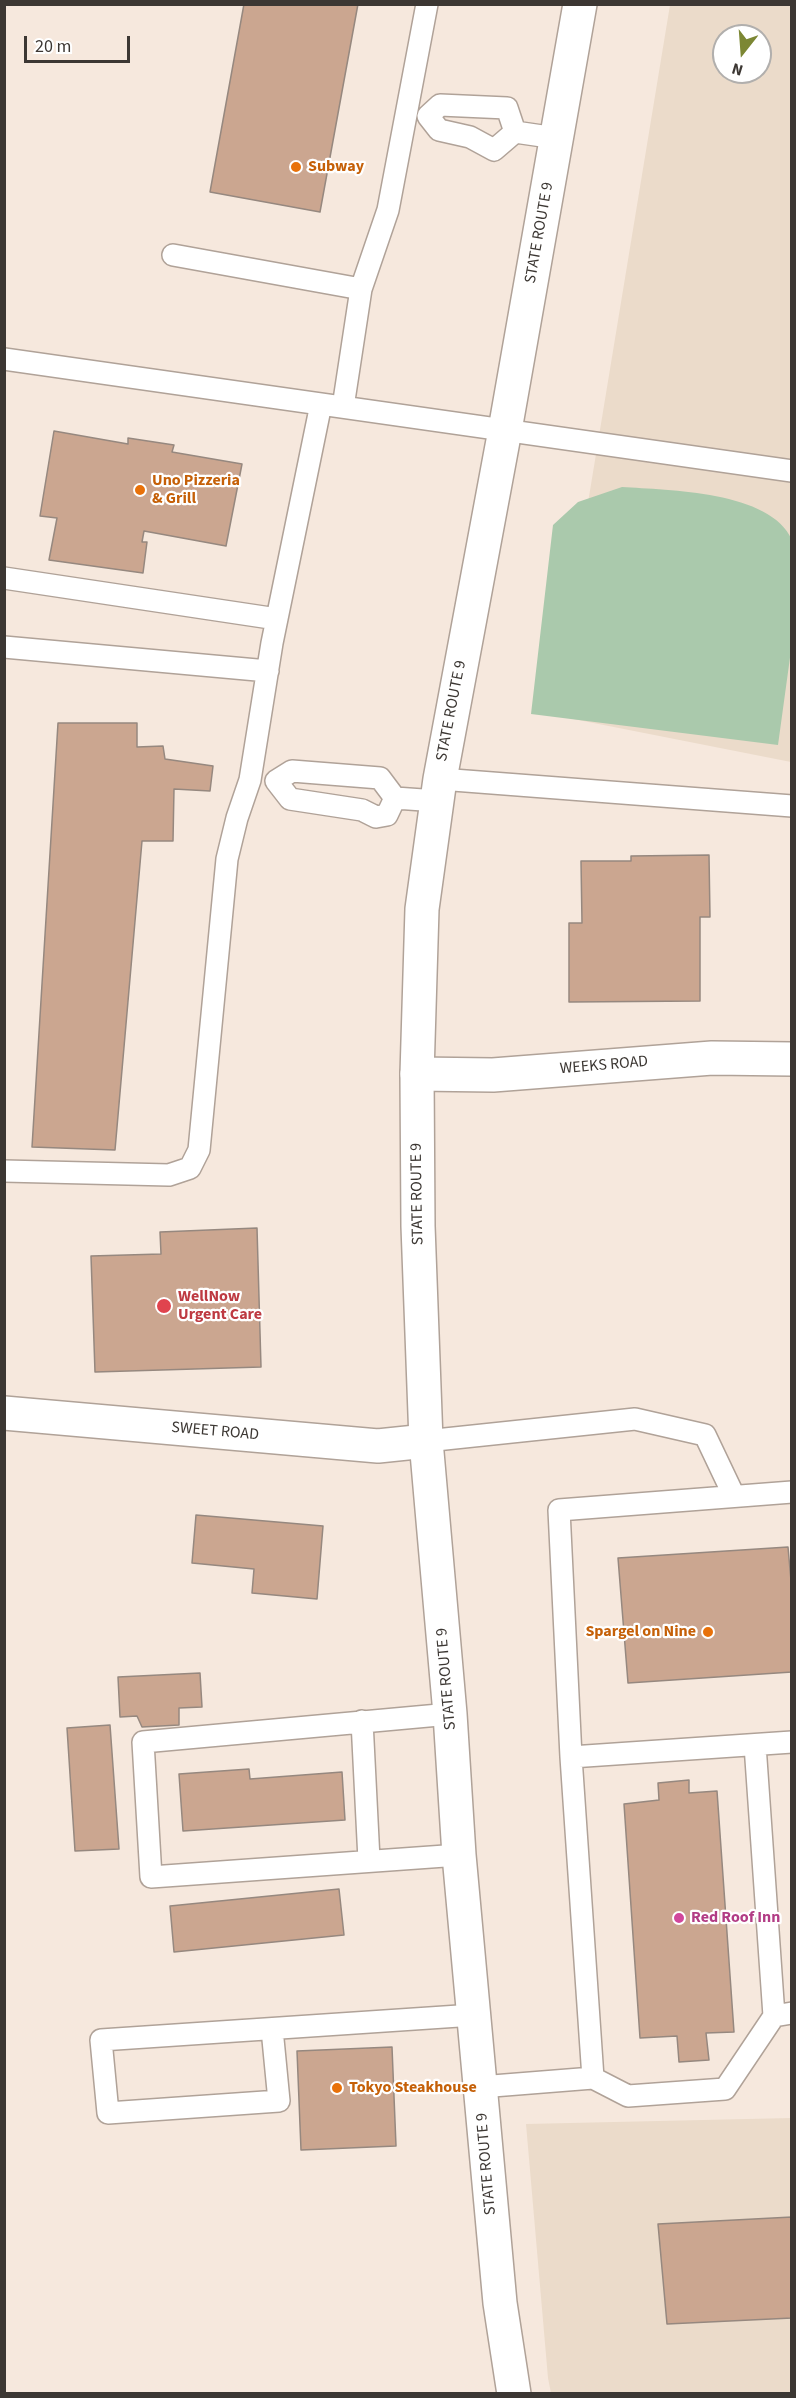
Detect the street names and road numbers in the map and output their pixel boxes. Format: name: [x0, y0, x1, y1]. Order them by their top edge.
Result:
street label: STATE ROUTE 9: [522, 181, 558, 285]
street label: STATE ROUTE 9: [433, 659, 471, 763]
street label: WEEKS ROAD: [559, 1053, 649, 1079]
street label: STATE ROUTE 9: [408, 1143, 428, 1245]
street label: SWEET ROAD: [170, 1419, 260, 1445]
street label: STATE ROUTE 9: [433, 1627, 461, 1731]
street label: STATE ROUTE 9: [473, 2112, 501, 2216]

